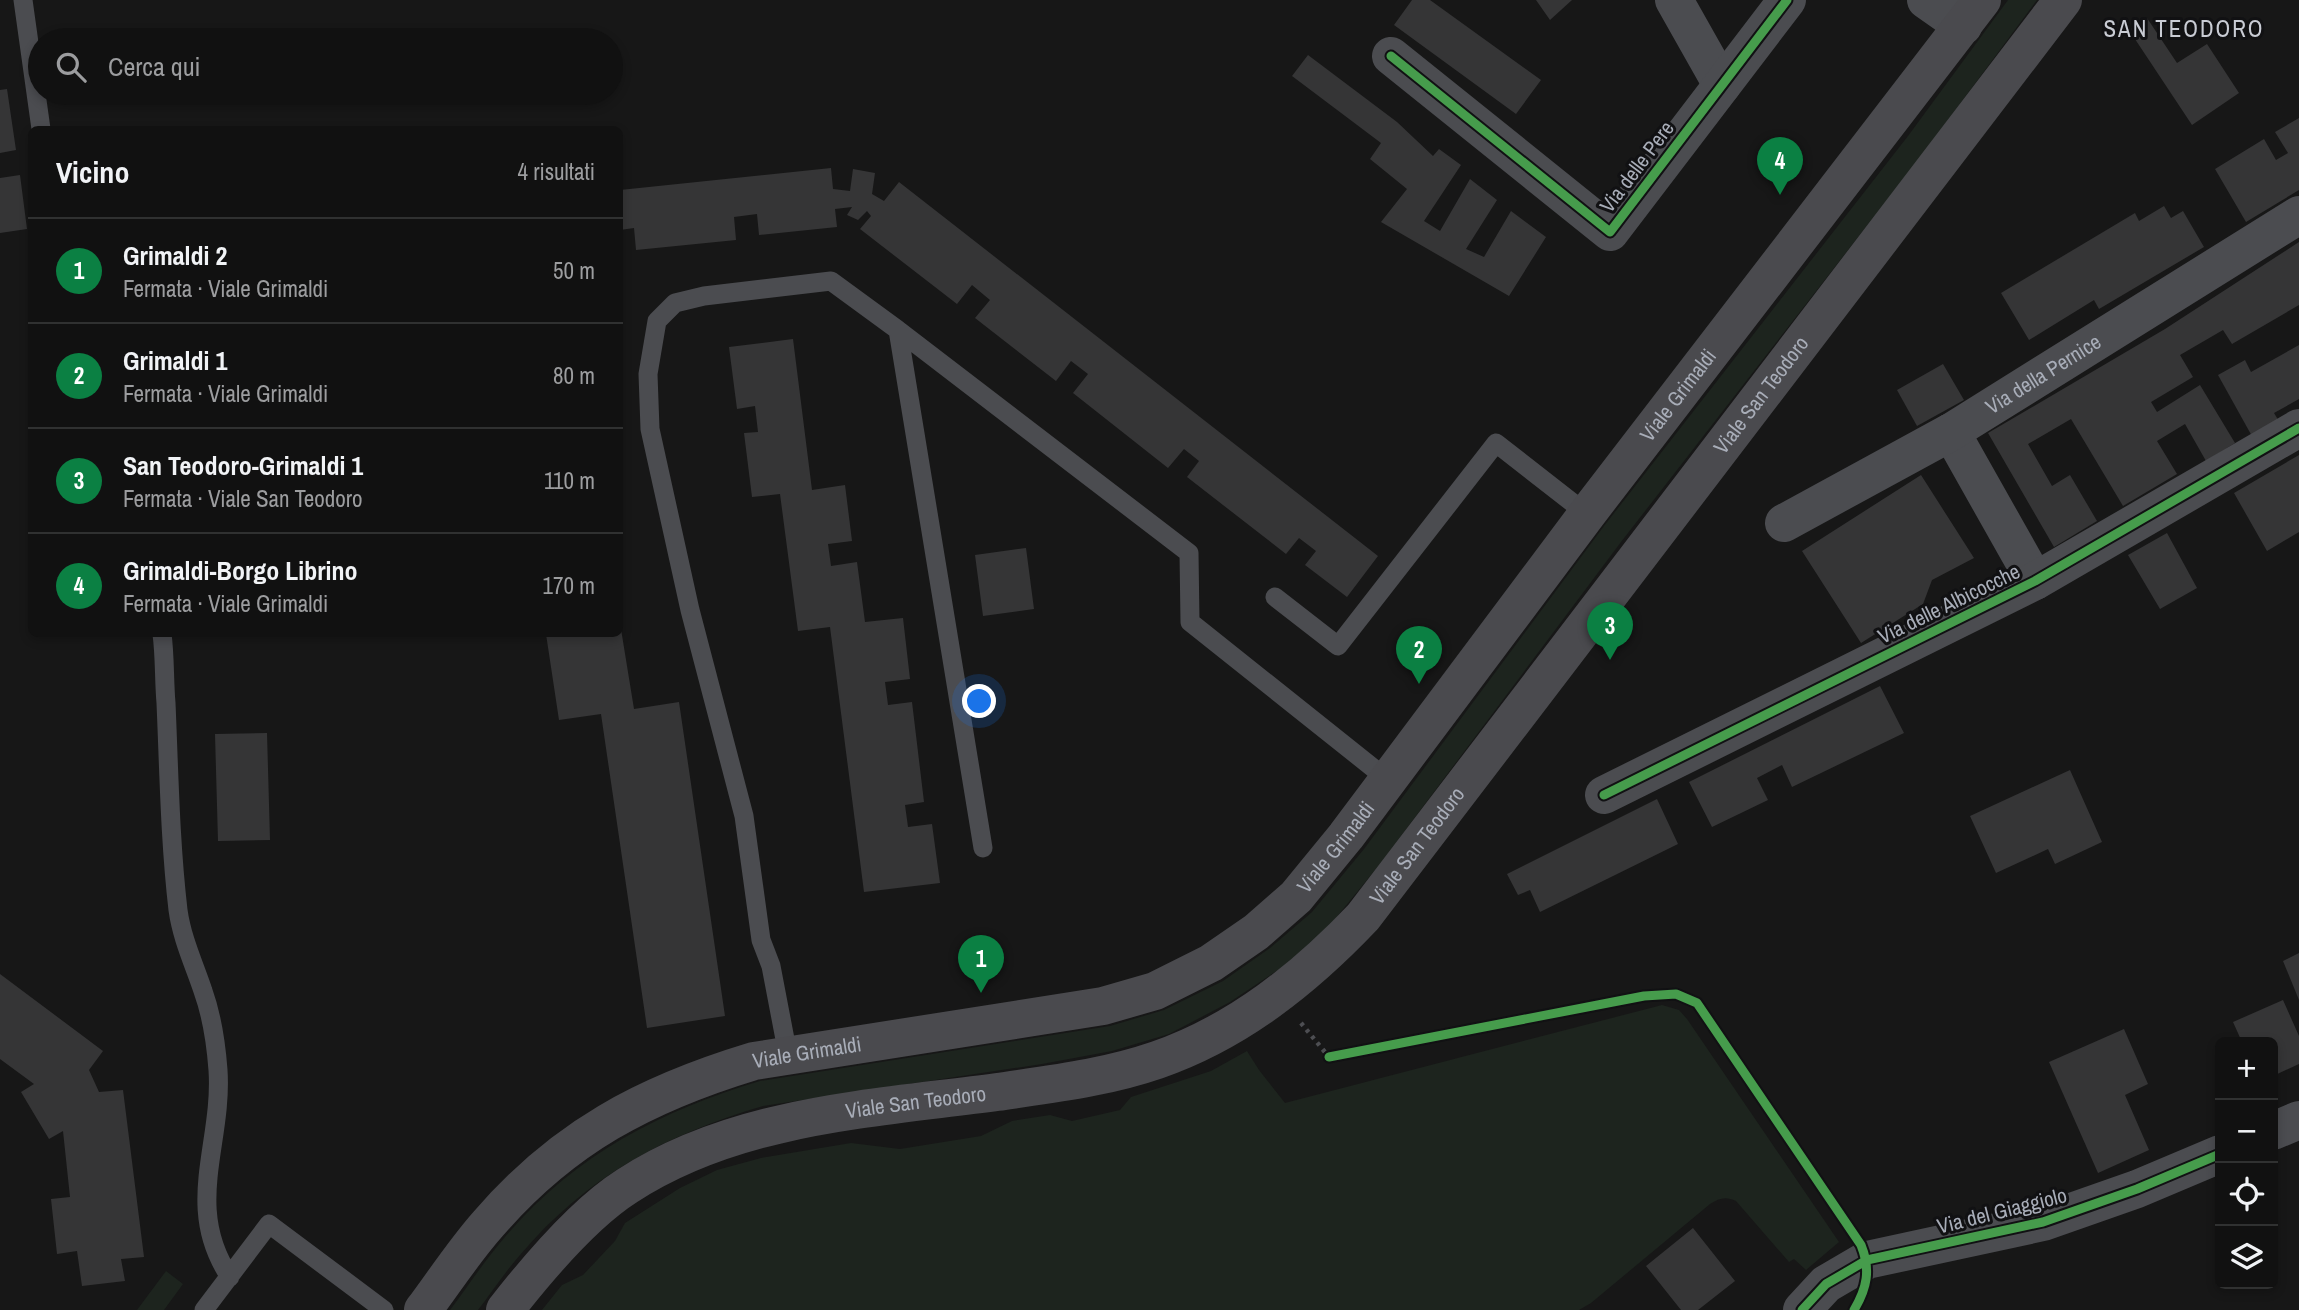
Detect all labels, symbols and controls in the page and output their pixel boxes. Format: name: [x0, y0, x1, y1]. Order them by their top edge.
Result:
district label: SAN TEODORO: [2103, 13, 2265, 44]
search box: [28, 28, 623, 105]
icon: search: [52, 48, 90, 86]
text: Cerca qui: [108, 49, 200, 84]
street label: Via delle Pere: [1593, 115, 1681, 219]
pin: 4: [1757, 137, 1803, 195]
text: Vicino: [56, 152, 129, 192]
text: 4 risultati: [517, 156, 595, 187]
text: Grimaldi 2: [123, 238, 227, 273]
text: 1: [74, 255, 84, 286]
text: 50 m: [553, 255, 595, 286]
text: Fermata · Viale Grimaldi: [123, 273, 328, 304]
street label: Via della Pernice: [1980, 327, 2106, 421]
street label: Viale San Teodoro: [1707, 330, 1815, 460]
text: Grimaldi 1: [123, 343, 227, 378]
street label: Viale Grimaldi: [1633, 343, 1723, 447]
text: 2: [74, 360, 84, 391]
text: 80 m: [553, 360, 595, 391]
text: Fermata · Viale Grimaldi: [123, 378, 328, 409]
text: San Teodoro-Grimaldi 1: [123, 448, 363, 483]
text: 3: [74, 465, 84, 496]
text: 110 m: [544, 465, 595, 496]
text: Fermata · Viale San Teodoro: [123, 483, 363, 514]
text: Grimaldi-Borgo Librino: [123, 553, 358, 588]
street label: Via delle Albicocche: [1873, 557, 2025, 651]
text: 4: [74, 570, 84, 601]
text: 170 m: [543, 570, 595, 601]
text: Fermata · Viale Grimaldi: [123, 588, 328, 619]
pin: 3: [1587, 602, 1633, 660]
pin: 2: [1396, 626, 1442, 684]
your location: [962, 684, 996, 718]
street label: Viale San Teodoro: [1362, 781, 1471, 911]
street label: Viale Grimaldi: [1290, 795, 1381, 899]
pin: 1: [958, 935, 1004, 993]
street label: Viale Grimaldi: [750, 1029, 863, 1075]
map controls: [2215, 1037, 2278, 1289]
button: +: [2215, 1037, 2278, 1100]
street label: Viale San Teodoro: [843, 1079, 988, 1125]
button: −: [2215, 1100, 2278, 1163]
button: locate: [2215, 1163, 2278, 1226]
street label: Via del Giaggiolo: [1934, 1180, 2070, 1241]
button: layers: [2215, 1226, 2278, 1289]

